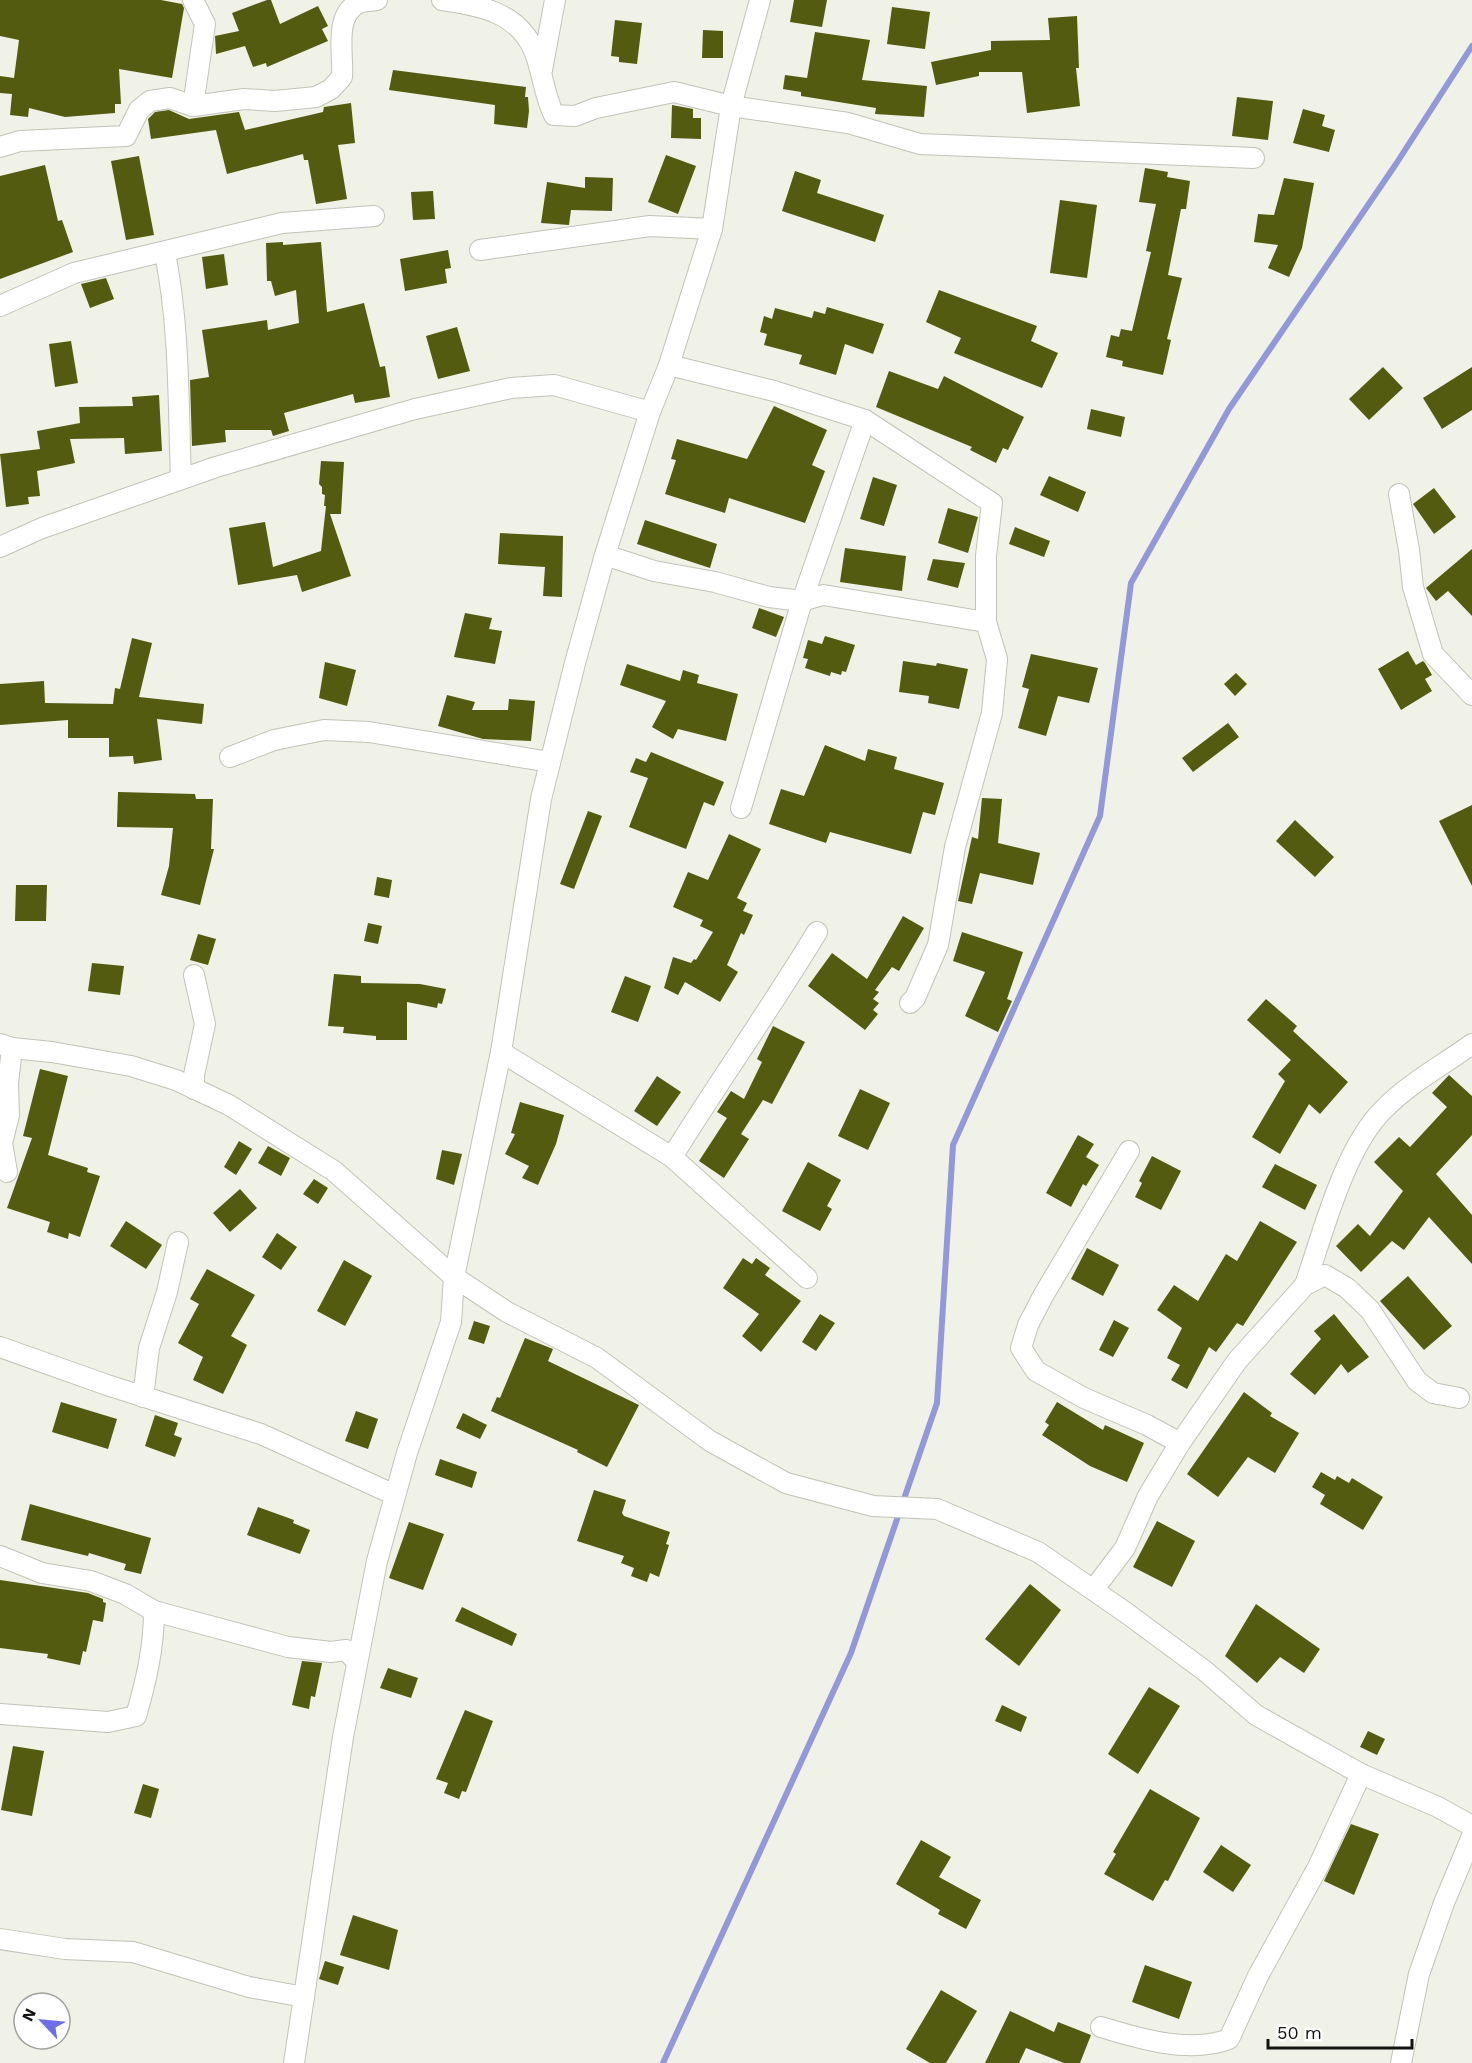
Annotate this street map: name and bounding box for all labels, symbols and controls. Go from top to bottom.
north arrow [12,1991,72,2051]
text: N [18,2005,40,2024]
scale bar [1268,2012,1412,2050]
text: 50 m [1277,2022,1322,2043]

